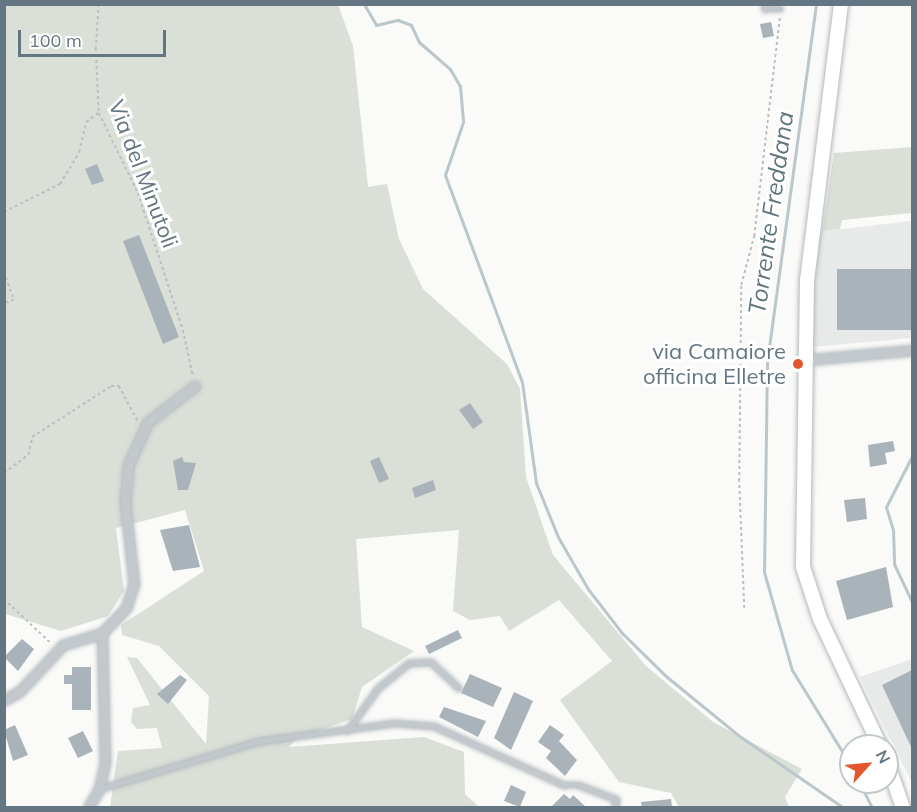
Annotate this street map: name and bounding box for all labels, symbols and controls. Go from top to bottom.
scale bar [21,18,170,56]
text: 100 m [29,29,82,52]
street label: Via del Minutoli [103,96,183,252]
water label: Torrente Freddana [742,110,800,316]
place label: via Camaiore officina Elletre [643,338,786,390]
marker: via Camaiore officina Elletre [791,357,805,371]
north arrow [839,734,899,794]
text: N [872,747,895,767]

